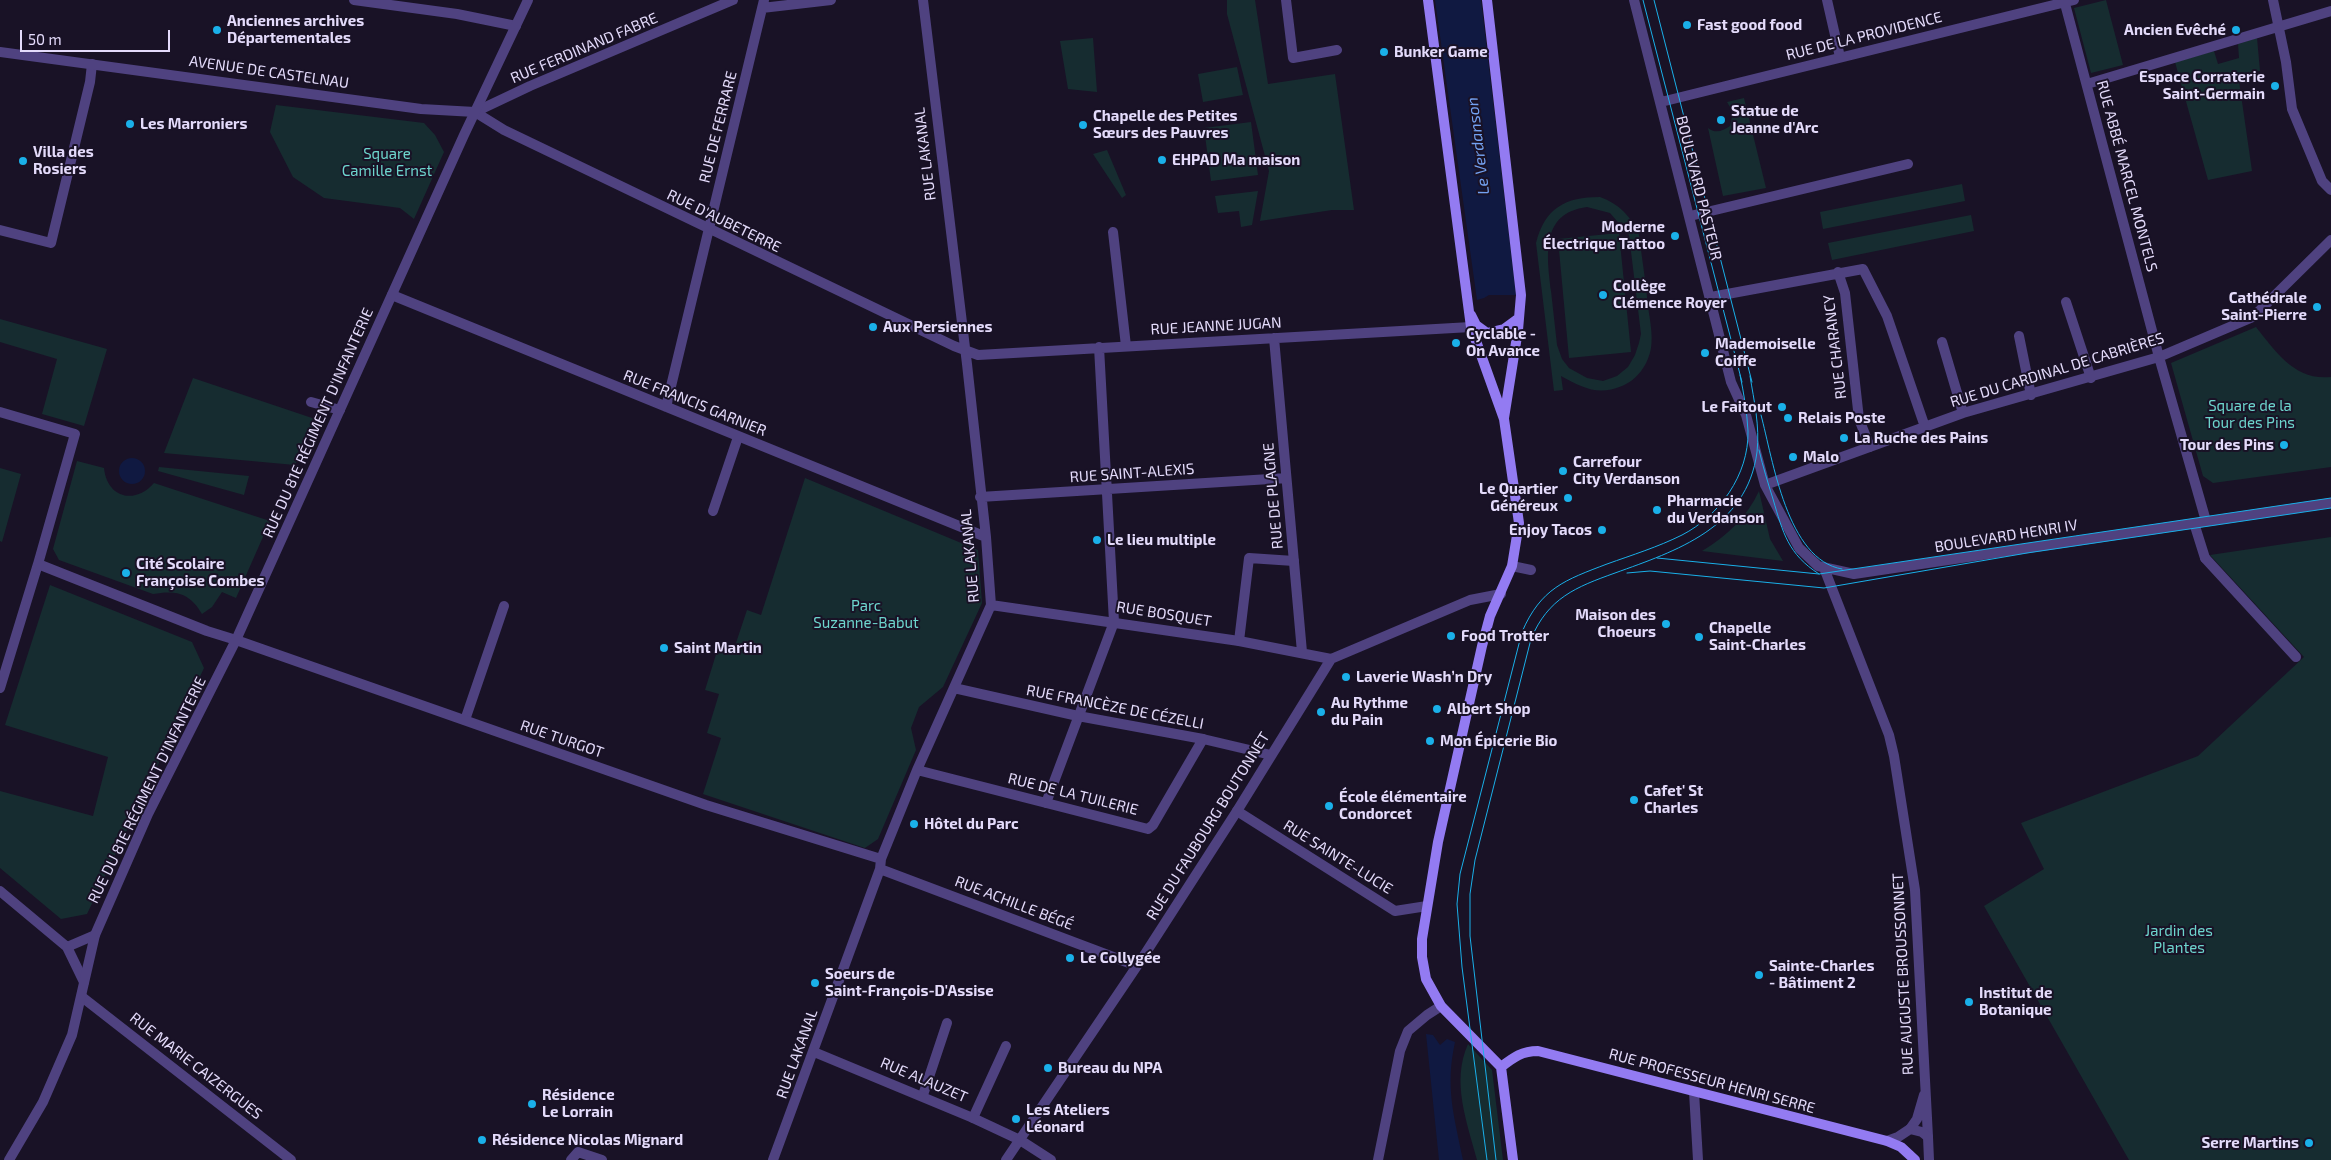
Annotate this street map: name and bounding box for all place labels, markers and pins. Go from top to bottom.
place label: Anciennes archives Départementales [227,12,364,47]
place label: Fast good food [1697,16,1802,34]
marker: Fast good food [1681,19,1693,31]
place label: Ancien Evêché [2124,21,2226,39]
marker: Anciennes archives Départementales [211,24,223,36]
marker: Ancien Evêché [2230,24,2242,36]
place label: Bunker Game [1394,43,1488,61]
marker: Bunker Game [1378,46,1390,58]
place label: Espace Corraterie Saint-Germain [2139,68,2265,103]
marker: Espace Corraterie Saint-Germain [2269,80,2281,92]
place label: Statue de Jeanne d'Arc [1731,102,1819,137]
place label: Chapelle des Petites Sœurs des Pauvres [1093,107,1238,142]
marker: Statue de Jeanne d'Arc [1715,114,1727,126]
place label: Les Marroniers [140,115,247,133]
marker: Les Marroniers [124,118,136,130]
marker: Chapelle des Petites Sœurs des Pauvres [1077,119,1089,131]
place label: Villa des Rosiers [33,143,94,178]
place label: EHPAD Ma maison [1172,151,1300,169]
marker: EHPAD Ma maison [1156,154,1168,166]
marker: Villa des Rosiers [17,155,29,167]
place label: Moderne Électrique Tattoo [1543,218,1665,253]
marker: Moderne Électrique Tattoo [1669,230,1681,242]
place label: Collège Clémence Royer [1613,277,1727,312]
marker: Collège Clémence Royer [1597,289,1609,301]
place label: Cathédrale Saint-Pierre [2221,289,2307,324]
marker: Cathédrale Saint-Pierre [2311,301,2323,313]
place label: Aux Persiennes [883,318,993,336]
marker: Aux Persiennes [867,321,879,333]
place label: Cyclable - On Avance [1466,325,1540,360]
place label: Mademoiselle Coiffe [1715,335,1816,370]
marker: Cyclable - On Avance [1450,337,1462,349]
marker: Mademoiselle Coiffe [1699,347,1711,359]
place label: Le Faitout [1701,398,1772,416]
marker: Le Faitout [1776,401,1788,413]
place label: Relais Poste [1798,409,1886,427]
marker: Relais Poste [1782,412,1794,424]
place label: La Ruche des Pains [1854,429,1988,447]
marker: La Ruche des Pains [1838,432,1850,444]
place label: Tour des Pins [2180,436,2274,454]
marker: Tour des Pins [2278,439,2290,451]
place label: Malo [1803,448,1839,466]
marker: Malo [1787,451,1799,463]
place label: Carrefour City Verdanson [1573,453,1680,488]
marker: Carrefour City Verdanson [1557,465,1569,477]
place label: Le Quartier Généreux [1479,480,1558,515]
marker: Le Quartier Généreux [1562,492,1574,504]
place label: Pharmacie du Verdanson [1667,492,1764,527]
marker: Pharmacie du Verdanson [1651,504,1663,516]
place label: Enjoy Tacos [1509,521,1592,539]
marker: Enjoy Tacos [1596,524,1608,536]
place label: Le lieu multiple [1107,531,1216,549]
marker: Le lieu multiple [1091,534,1103,546]
place label: Cité Scolaire Françoise Combes [136,555,264,590]
marker: Cité Scolaire Françoise Combes [120,567,132,579]
place label: Maison des Choeurs [1575,606,1656,641]
marker: Maison des Choeurs [1660,618,1672,630]
place label: Chapelle Saint-Charles [1709,619,1806,654]
place label: Food Trotter [1461,627,1549,645]
marker: Food Trotter [1445,630,1457,642]
marker: Chapelle Saint-Charles [1693,631,1705,643]
place label: Saint Martin [674,639,762,657]
marker: Saint Martin [658,642,670,654]
place label: Laverie Washʼn Dry [1356,668,1492,686]
marker: Laverie Washʼn Dry [1340,671,1352,683]
place label: Au Rythme du Pain [1331,694,1408,729]
place label: Albert Shop [1447,700,1531,718]
marker: Albert Shop [1431,703,1443,715]
marker: Au Rythme du Pain [1315,706,1327,718]
place label: Mon Épicerie Bio [1440,732,1557,750]
marker: Mon Épicerie Bio [1424,735,1436,747]
place label: Cafet' St Charles [1644,782,1703,817]
place label: École élémentaire Condorcet [1339,788,1467,823]
marker: Cafet' St Charles [1628,794,1640,806]
marker: École élémentaire Condorcet [1323,800,1335,812]
place label: Hôtel du Parc [924,815,1019,833]
marker: Hôtel du Parc [908,818,920,830]
place label: Le Collygée [1080,949,1161,967]
marker: Le Collygée [1064,952,1076,964]
place label: Sainte-Charles - Bâtiment 2 [1769,957,1874,992]
place label: Soeurs de Saint-François-D'Assise [825,965,994,1000]
marker: Sainte-Charles - Bâtiment 2 [1753,969,1765,981]
marker: Soeurs de Saint-François-D'Assise [809,977,821,989]
place label: Institut de Botanique [1979,984,2052,1019]
marker: Institut de Botanique [1963,996,1975,1008]
place label: Bureau du NPA [1058,1059,1162,1077]
marker: Bureau du NPA [1042,1062,1054,1074]
place label: Résidence Le Lorrain [542,1086,615,1121]
marker: Résidence Le Lorrain [526,1098,538,1110]
place label: Les Ateliers Léonard [1026,1101,1110,1136]
marker: Les Ateliers Léonard [1010,1113,1022,1125]
place label: Résidence Nicolas Mignard [492,1131,683,1149]
marker: Résidence Nicolas Mignard [476,1134,488,1146]
place label: Serre Martins [2201,1134,2299,1152]
marker: Serre Martins [2303,1137,2315,1149]

